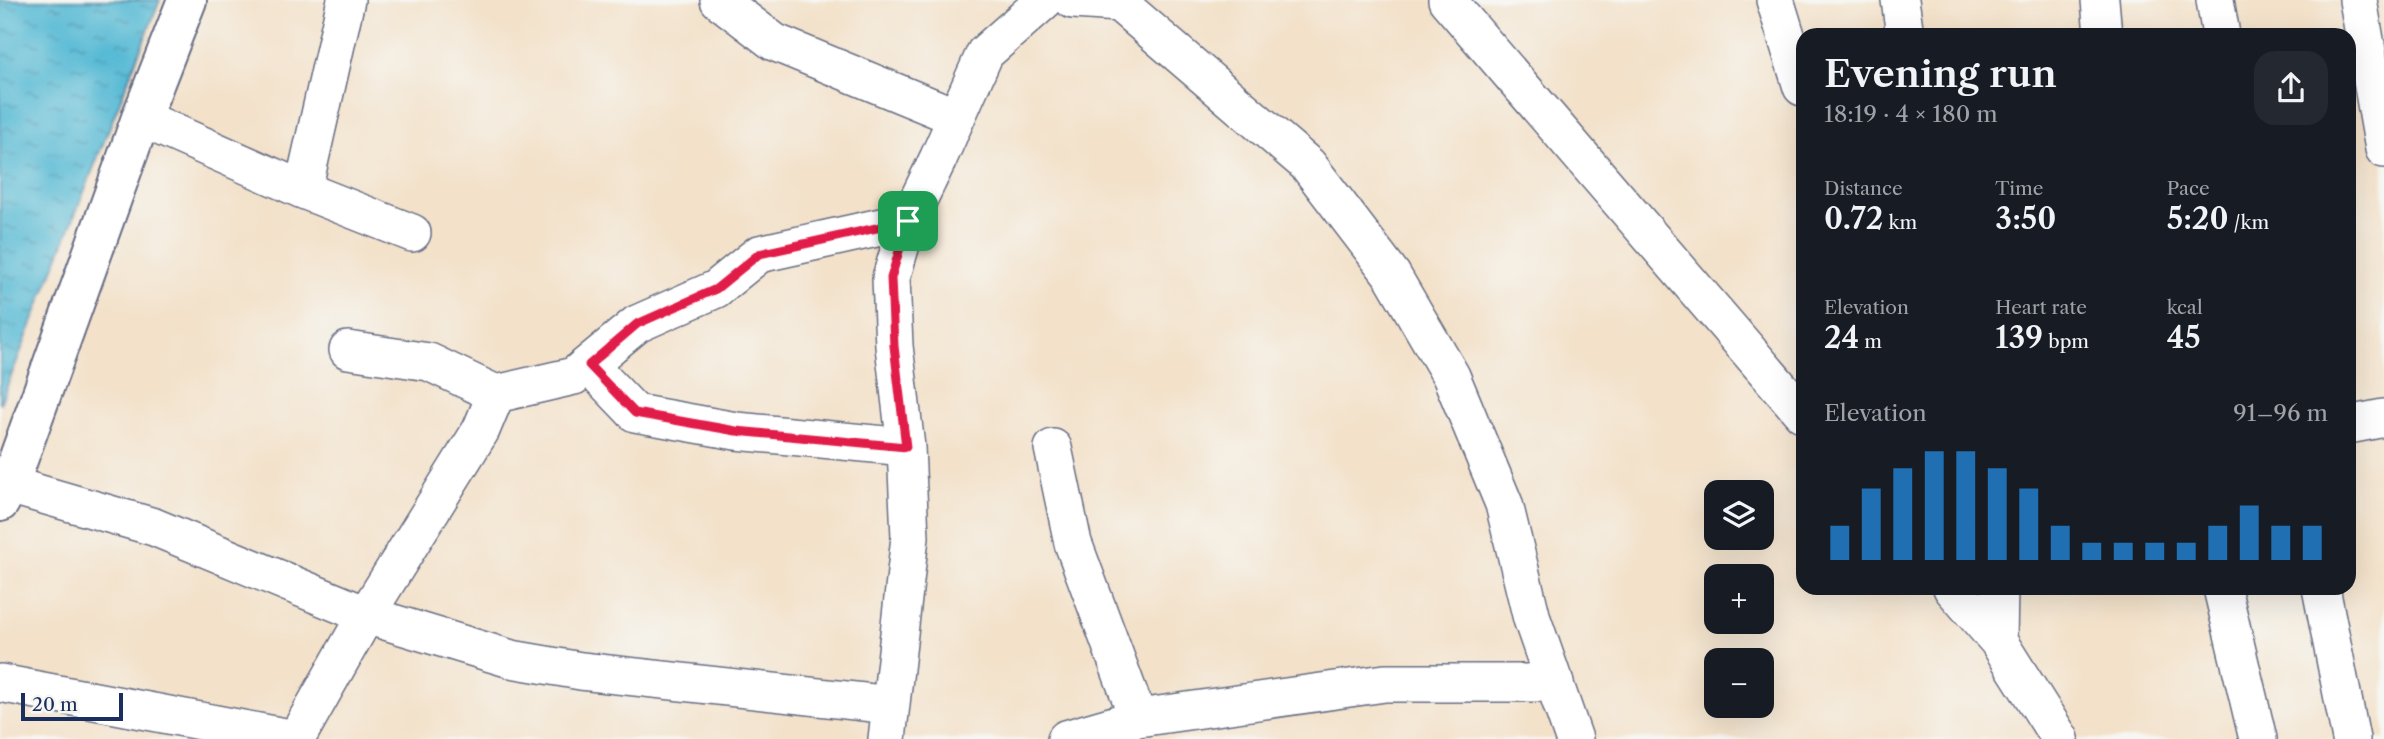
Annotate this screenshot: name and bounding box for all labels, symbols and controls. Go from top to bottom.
text: Evening run [1824,50,2057,97]
button: share [2254,51,2328,125]
text: 18:19 · 4 × 180 m [1824,100,1998,128]
text: Distance [1824,177,1903,200]
text: Time [1995,177,2043,200]
text: Pace [2167,177,2210,200]
pin [878,191,938,251]
text: 0.72 [1824,200,1883,237]
text: 3:50 [1995,200,2056,237]
text: 5:20 [2167,200,2229,237]
icon: arrive [889,202,927,240]
text: km [1883,211,1917,234]
text: /km [2229,211,2269,234]
text: Elevation [1824,296,1909,319]
text: Heart rate [1995,296,2087,319]
text: kcal [2167,296,2203,319]
text: 24 [1824,319,1859,356]
text: 139 [1995,319,2043,356]
text: 45 [2167,319,2201,356]
text: m [1859,330,1882,353]
text: bpm [2043,330,2089,353]
text: Elevation [1824,399,1927,427]
text: 91–96 m [2233,399,2328,427]
map controls [1704,480,1774,718]
button: layers [1704,480,1774,550]
button: + [1704,564,1774,634]
button: − [1704,648,1774,718]
scale bar [21,690,122,722]
text: 20 m [32,693,78,716]

